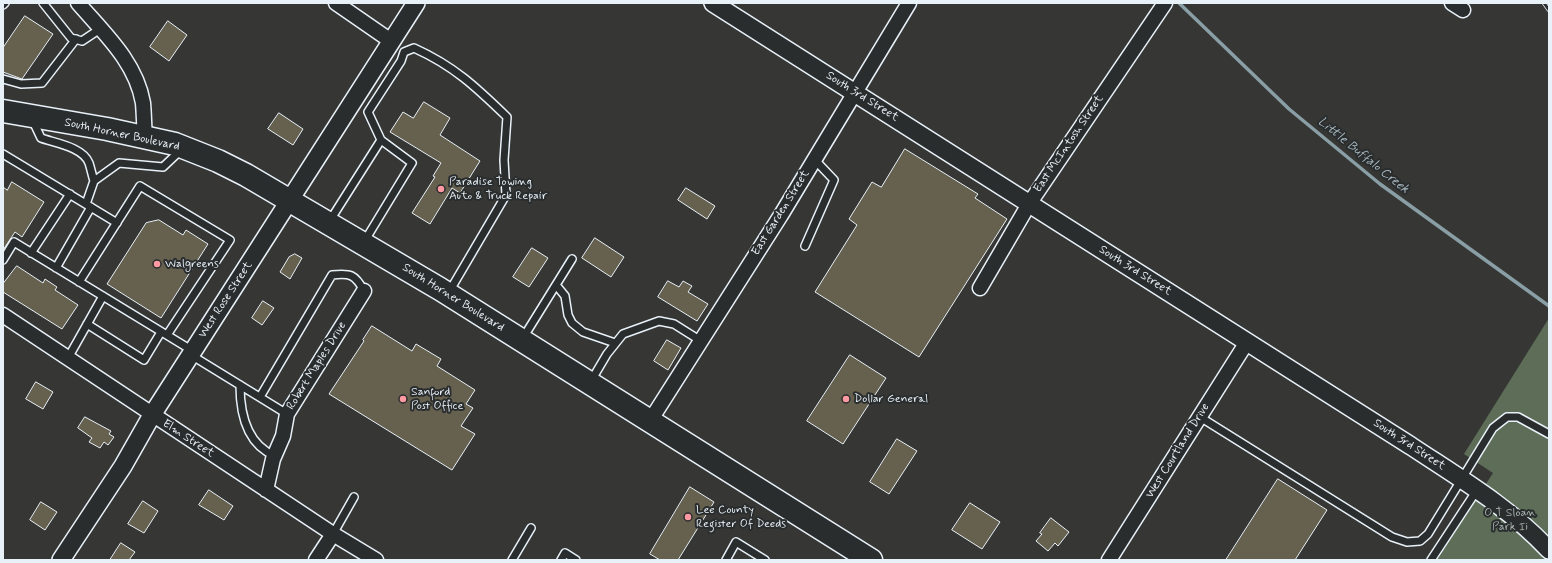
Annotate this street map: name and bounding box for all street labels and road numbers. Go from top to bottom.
street label: South 3rd Street [823,69,901,125]
street label: East McIntosh Street [1031,92,1107,196]
street label: South Horner Boulevard [63,116,181,154]
street label: East Garden Street [749,168,813,258]
street label: South 3rd Street [1096,243,1174,299]
street label: West Rose Street [196,259,256,341]
street label: South Horner Boulevard [399,261,507,335]
street label: Robert Maples Drive [284,319,350,413]
street label: West Courtland Drive [1143,401,1213,501]
street label: South 3rd Street [1370,416,1448,474]
street label: Elm Street [159,417,217,461]

